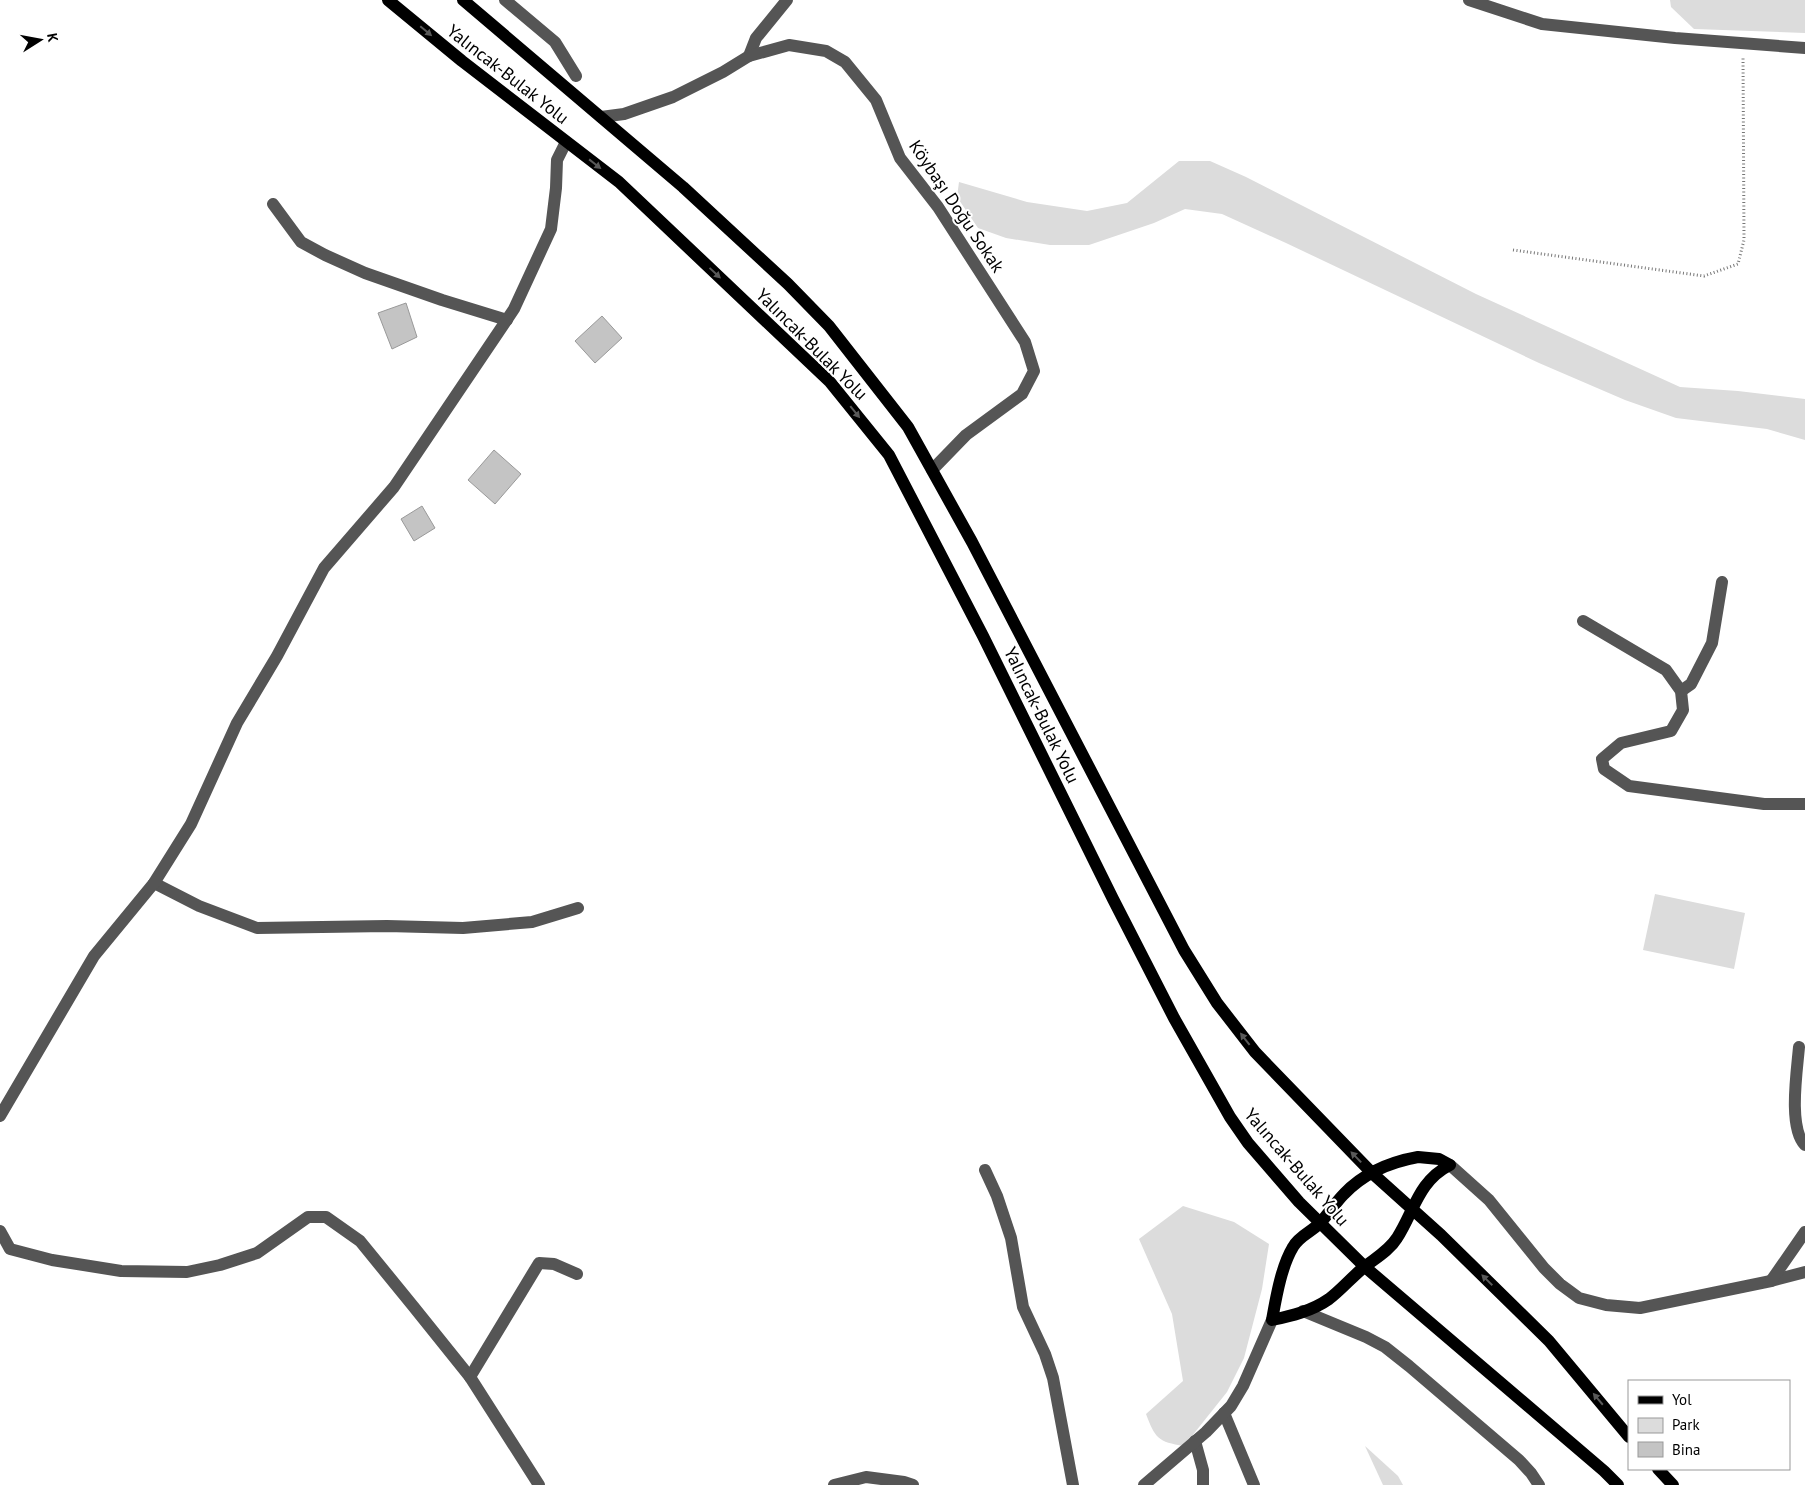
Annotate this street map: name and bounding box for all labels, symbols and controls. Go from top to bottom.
north arrow [15,15,65,65]
street label: Yalıncak-Bulak Yolu [442,19,574,129]
one-way arrow [419,26,432,37]
text: K [43,32,62,44]
street label: Köybaşı Doğu Sokak [904,135,1010,277]
one-way arrow [588,158,601,169]
one-way arrow [709,267,721,279]
street label: Yalıncak-Bulak Yolu [751,283,873,405]
one-way arrow [850,405,861,418]
street label: Yalıncak-Bulak Yolu [999,643,1085,787]
one-way arrow [1239,1032,1250,1045]
street label: Yalıncak-Bulak Yolu [1240,1103,1354,1231]
one-way arrow [1351,1151,1363,1163]
one-way arrow [1481,1274,1493,1286]
legend [1628,1380,1790,1470]
text: Yol [1672,1390,1692,1409]
one-way arrow [1592,1393,1603,1406]
text: Park [1672,1415,1700,1434]
text: Bina [1672,1440,1700,1459]

